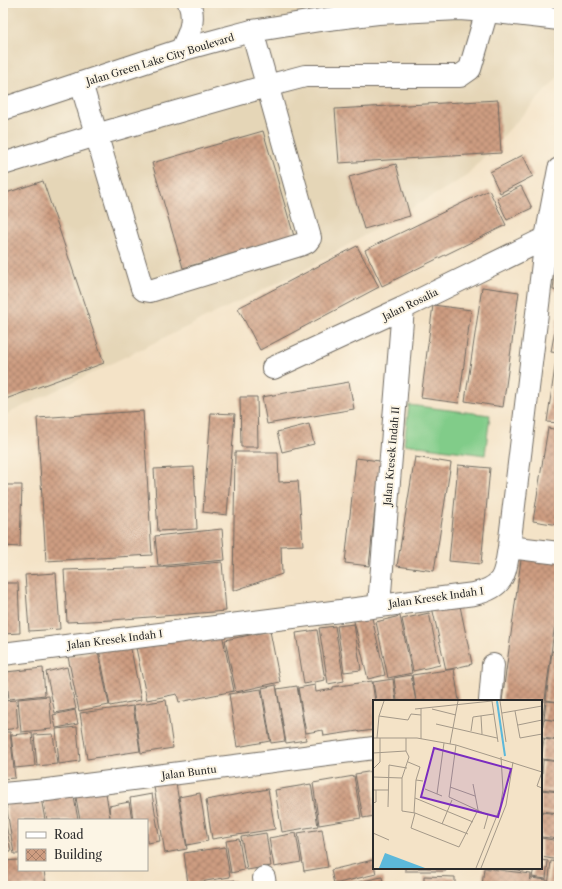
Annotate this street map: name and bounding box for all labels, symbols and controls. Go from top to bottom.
street label: Jalan Green Lake City Boulevard [83,31,236,89]
street label: Jalan Rosalia [379,285,441,324]
street label: Jalan Kresek Indah II [381,406,402,508]
street label: Jalan Kresek Indah I [386,584,485,611]
street label: Jalan Kresek Indah I [65,627,164,652]
inset map [373,700,542,869]
street label: Jalan Buntu [159,763,217,783]
legend [18,819,148,871]
text: Road [54,827,84,842]
text: Building [54,847,102,862]

